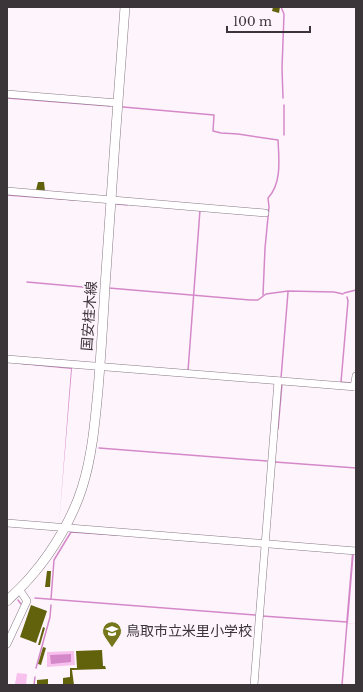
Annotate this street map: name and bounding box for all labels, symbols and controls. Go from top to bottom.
scale bar [227,8,310,34]
text: 100 m [233,14,272,29]
street label: 国安桂木線 [78,280,100,352]
school or university icon: 鳥取市立米里小学校 [101,620,123,648]
place label: 鳥取市立米里小学校 [126,622,252,640]

